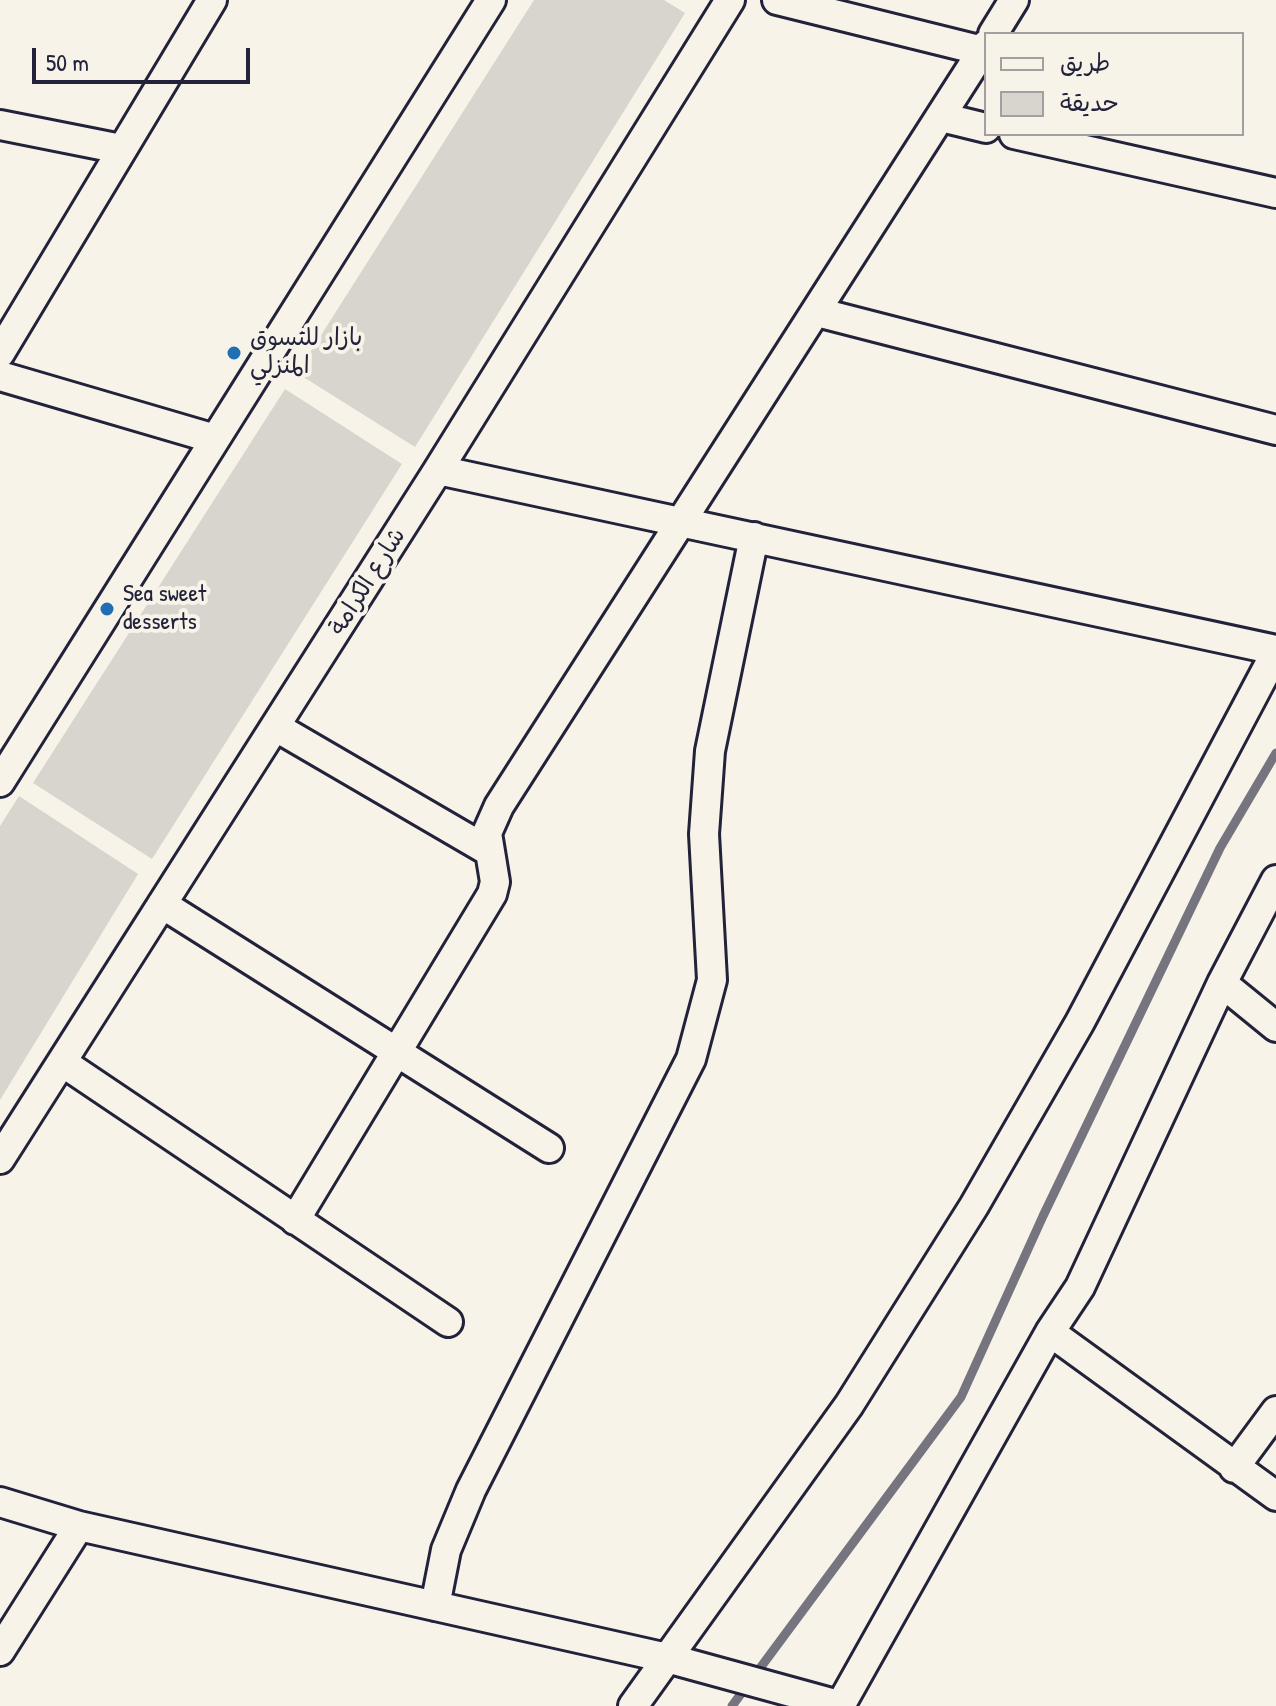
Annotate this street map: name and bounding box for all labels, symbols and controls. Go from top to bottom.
scale bar [36,32,254,82]
legend [984,32,1244,136]
text: 50 m [46,46,89,78]
text: طريق [1060,46,1110,78]
text: حديقة [1060,86,1119,118]
place label: بازار للتسوق المنزلي [250,325,362,381]
marker: بازار للتسوق المنزلي [225,344,243,362]
street label: شارع الكرامة [324,523,412,641]
place label: Sea sweet desserts [123,581,206,637]
marker: Sea sweet desserts [98,600,116,618]

